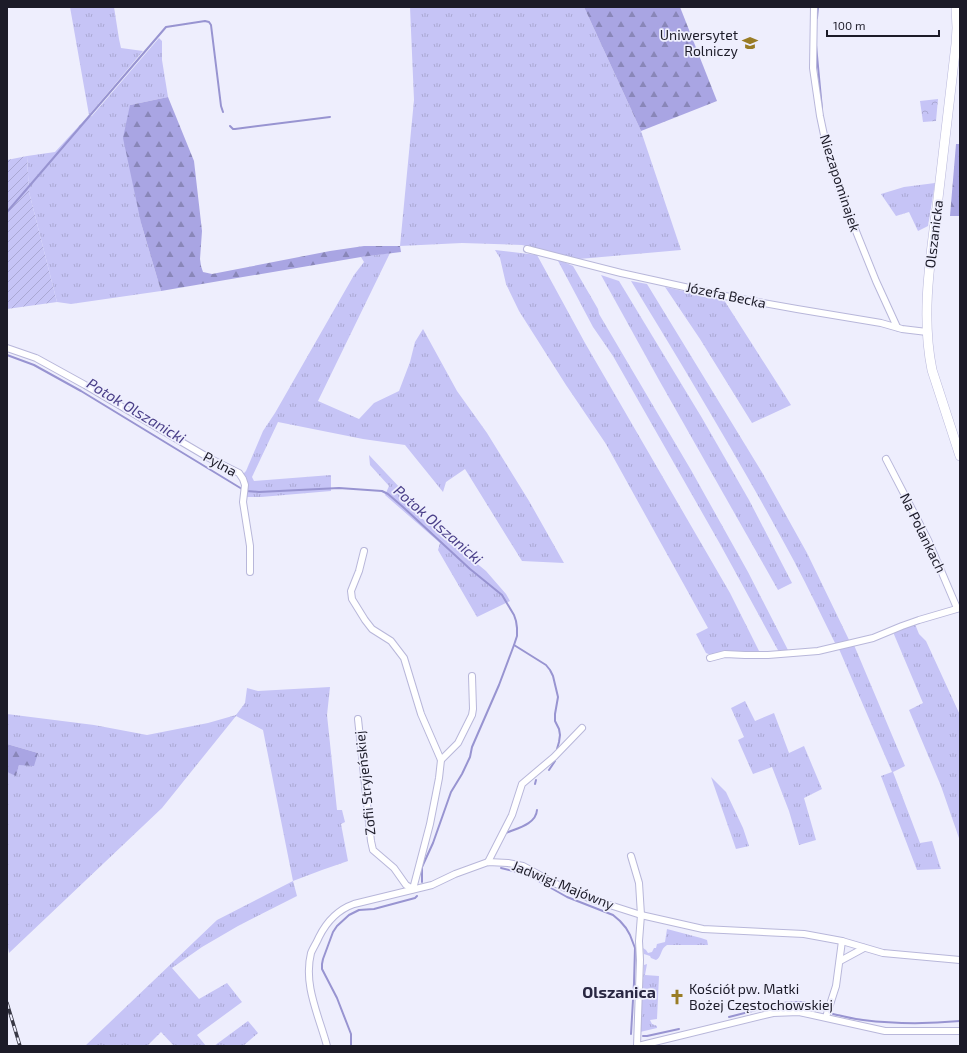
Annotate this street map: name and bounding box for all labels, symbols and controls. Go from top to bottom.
scale bar [827,12,939,38]
text: 100 m [833,18,865,32]
place label: Uniwersytet Rolniczy [660,26,739,59]
school or university icon: Uniwersytet Rolniczy [741,34,759,52]
street label: Niezapominajek [817,132,864,234]
street label: Olszanicka [921,199,946,269]
street label: Józefa Becka [685,278,768,311]
water label: Potok Olszanicki [84,374,189,447]
street label: Pylna [201,447,240,480]
water label: Potok Olszanicki [391,481,487,568]
street label: Na Polankach [897,490,950,575]
street label: Zofii Stryjeńskiej [351,730,378,836]
street label: Jadwigi Majówny [510,856,617,913]
place label: Kościół pw. Matki Bożej Częstochowskiej [689,980,833,1013]
district label: Olszanica [582,982,656,1001]
church icon: Kościół pw. Matki Bożej Częstochowskiej [668,988,686,1006]

